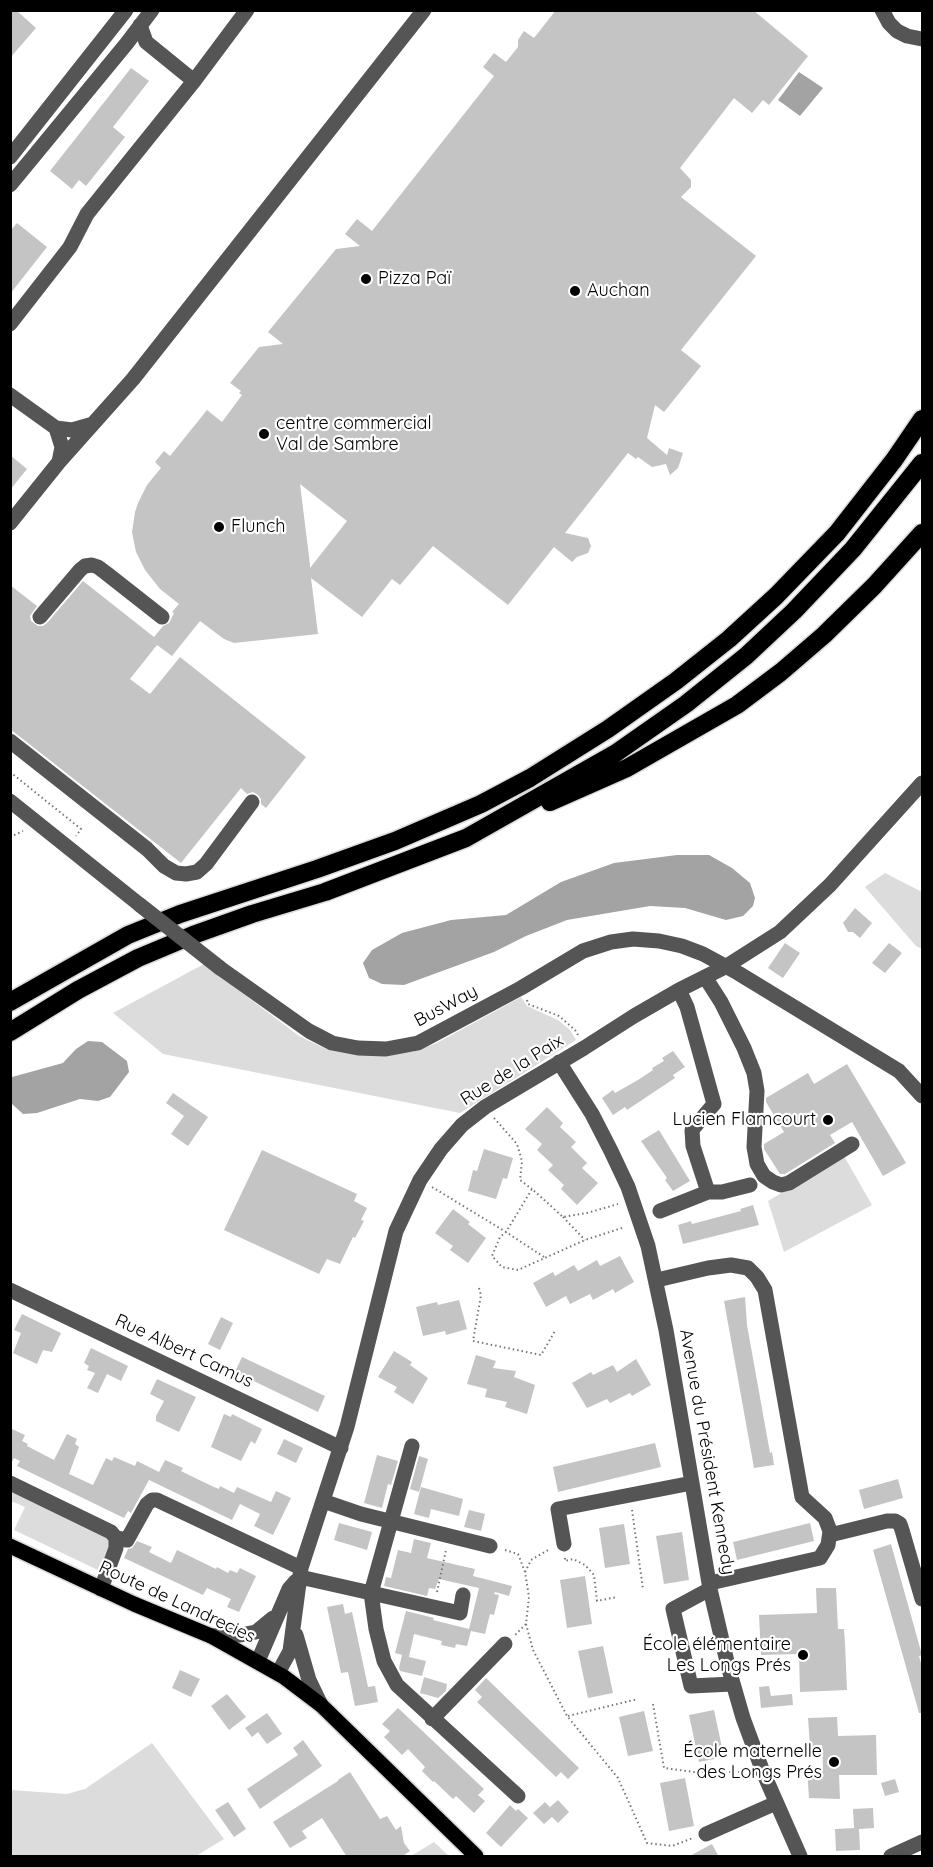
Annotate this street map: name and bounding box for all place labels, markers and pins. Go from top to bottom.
place label: Pizza Paï [378,268,451,290]
marker: Pizza Paï [359,272,373,286]
place label: Auchan [587,280,650,302]
marker: Auchan [568,284,582,298]
place label: centre commercial Val de Sambre [276,413,432,456]
marker: centre commercial Val de Sambre [257,427,271,441]
place label: Flunch [231,516,285,538]
marker: Flunch [212,520,226,534]
place label: Lucien Flamcourt [672,1109,816,1131]
marker: Lucien Flamcourt [821,1113,835,1127]
place label: École élémentaire Les Longs Prés [643,1634,791,1676]
marker: École élémentaire Les Longs Prés [796,1648,810,1662]
place label: École maternelle des Longs Prés [683,1741,822,1784]
marker: École maternelle des Longs Prés [827,1755,841,1769]

